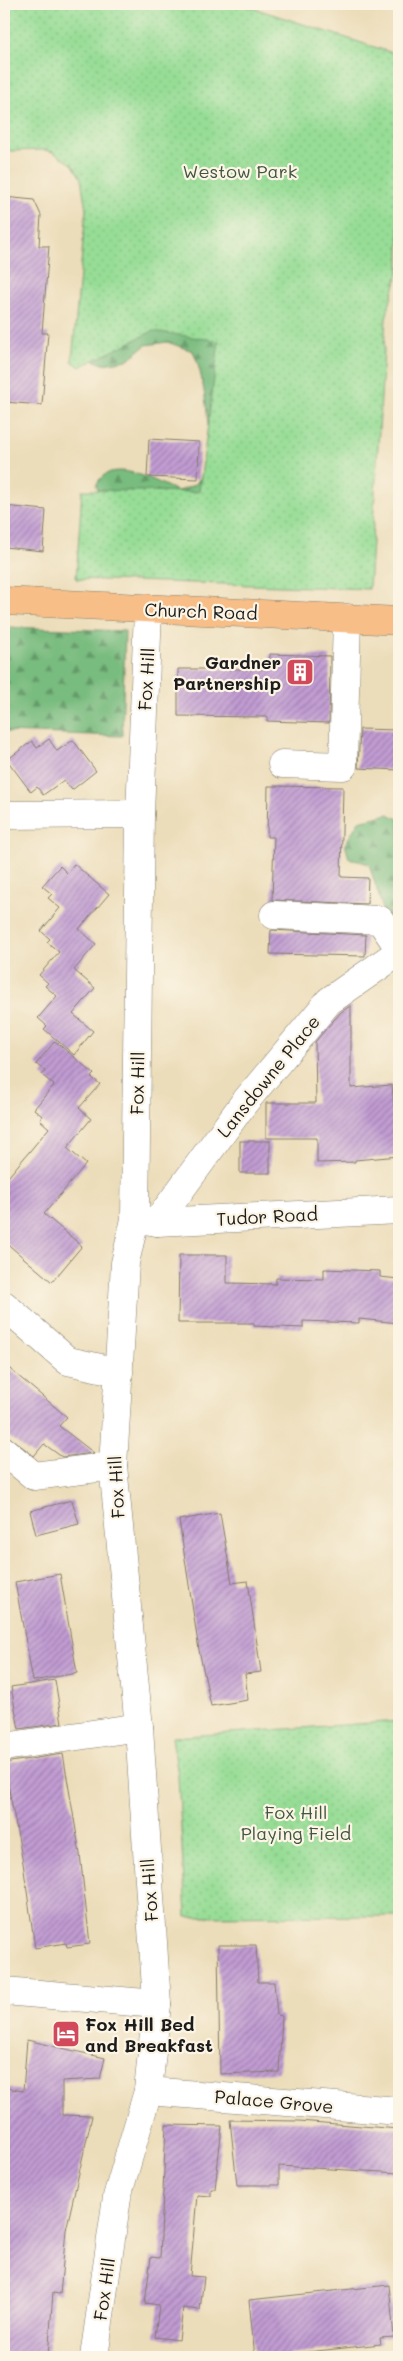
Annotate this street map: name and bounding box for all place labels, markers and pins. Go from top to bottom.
place label: Gardner Partnership [173,650,281,695]
building icon: Gardner Partnership [285,657,315,687]
place label: Fox Hill Bed and Breakfast [85,2012,213,2057]
hotel icon: Fox Hill Bed and Breakfast [51,2019,81,2049]

